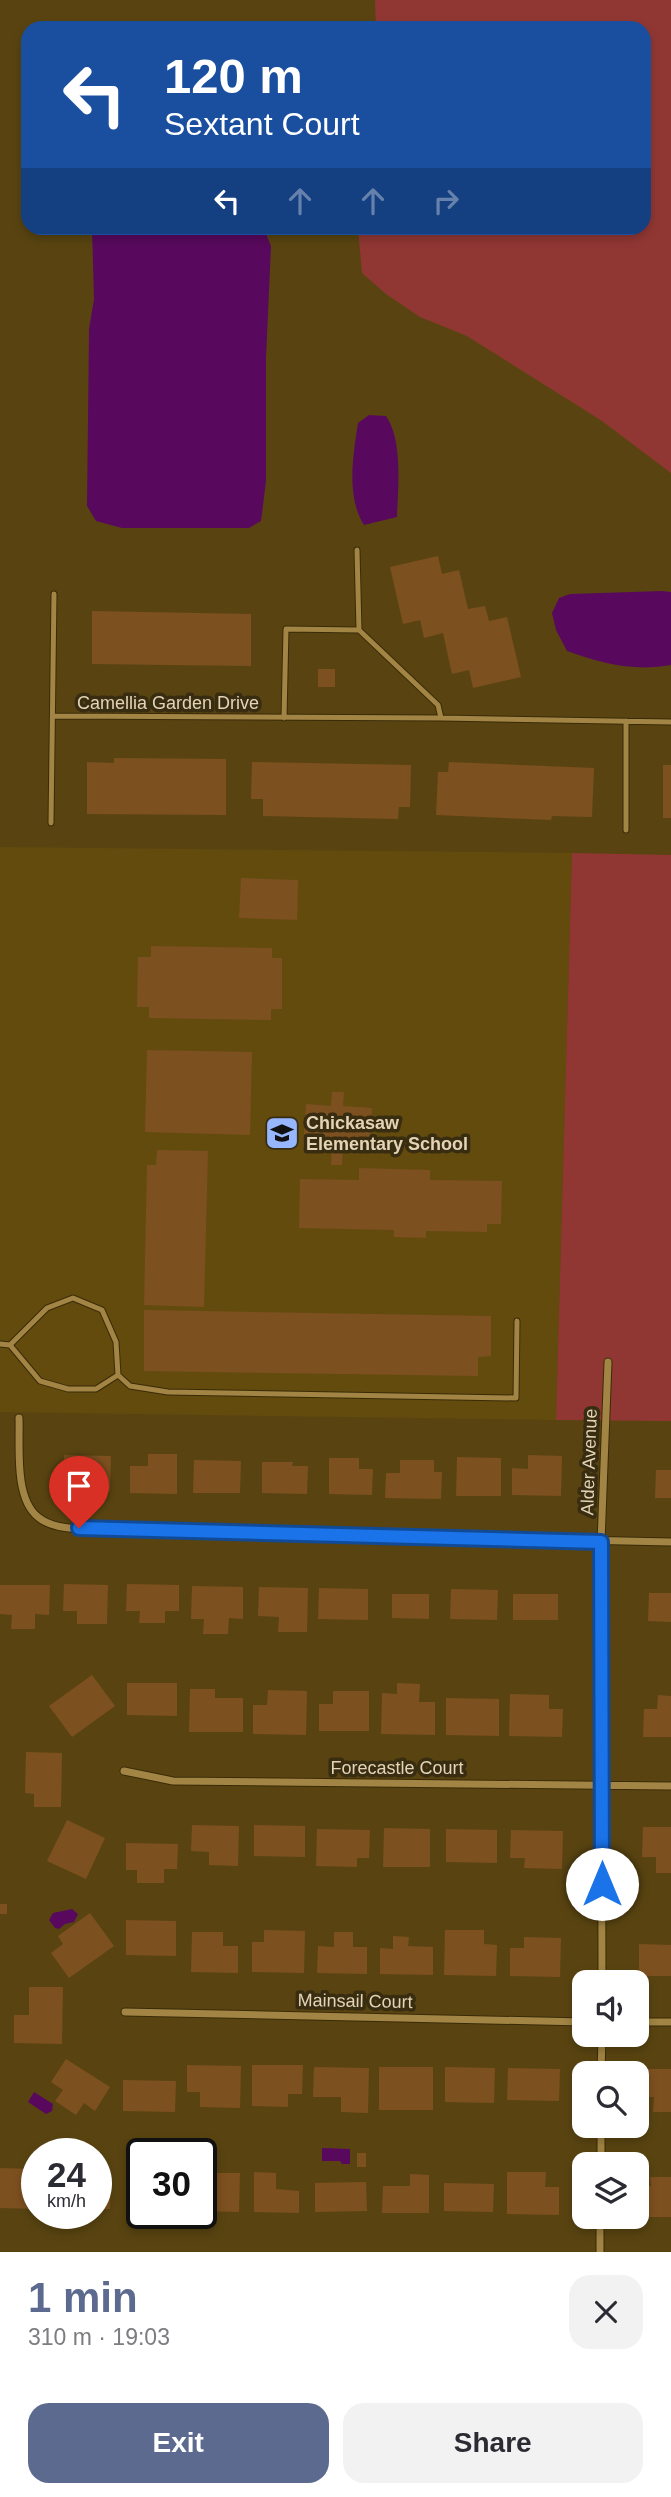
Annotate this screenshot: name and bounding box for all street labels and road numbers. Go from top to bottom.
street label: Camellia Garden Drive [77,693,259,713]
street label: Alder Avenue [577,1408,601,1516]
street label: Forecastle Court [330,1758,464,1778]
street label: Mainsail Court [297,1990,413,2012]

